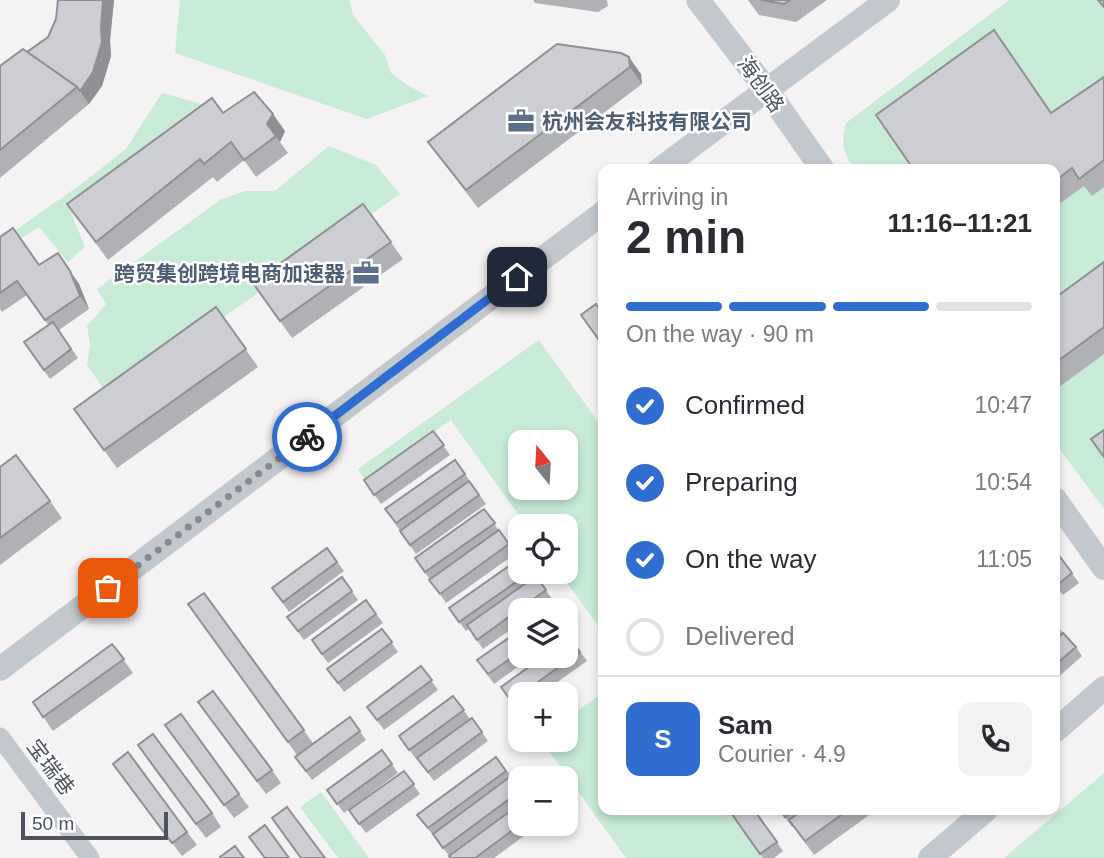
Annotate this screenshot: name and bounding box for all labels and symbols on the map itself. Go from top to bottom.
street label: 海创路 [733,52,789,116]
office icon: 杭州会友科技有限公司 [506,106,536,136]
place label: 杭州会友科技有限公司 [542,110,752,133]
pin [487,247,547,307]
office icon: 跨贸集创跨境电商加速器 [351,258,381,288]
place label: 跨贸集创跨境电商加速器 [114,262,345,285]
courier [272,402,342,472]
north arrow [508,430,578,500]
pin [78,558,138,618]
street label: 宝瑞巷 [23,735,79,799]
scale bar [21,809,168,841]

